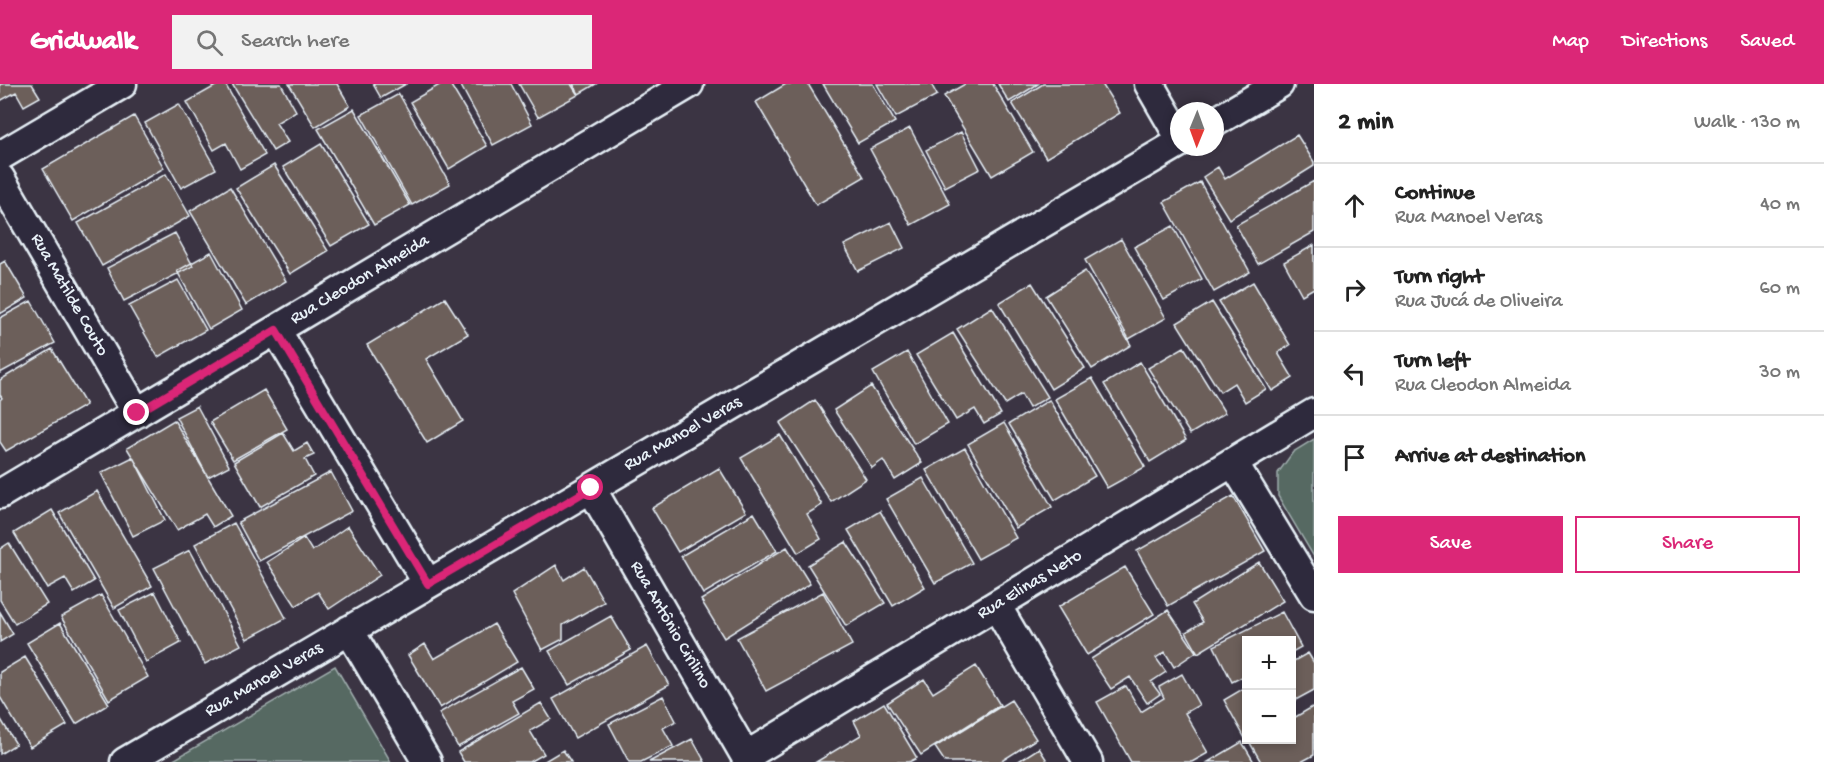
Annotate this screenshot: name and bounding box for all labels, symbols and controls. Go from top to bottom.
search box [172,15,592,69]
text: Gridwalk [30,26,136,59]
icon: search [193,26,226,59]
text: Search here [241,29,349,55]
text: Map [1552,30,1589,55]
text: Directions [1622,30,1707,55]
text: Saved [1740,30,1794,55]
north arrow [1170,102,1224,156]
text: 2 min [1338,108,1393,139]
text: Walk · 130 m [1694,112,1800,135]
text: Continue [1395,181,1475,207]
icon: ahead [1338,189,1371,222]
text: 40 m [1760,194,1800,217]
text: Rua Manoel Veras [1395,207,1542,230]
street label: Rua Matilde Couto [25,230,113,360]
street label: Rua Cleodon Almeida [287,230,434,330]
text: Turn right [1395,265,1483,291]
icon: right [1338,273,1371,306]
text: 60 m [1760,278,1800,301]
text: Rua Jucá de Oliveira [1395,291,1563,314]
text: Turn left [1395,349,1469,375]
icon: left [1338,357,1371,390]
text: 30 m [1759,362,1800,385]
text: Rua Cleodon Almeida [1395,375,1571,398]
street label: Rua Manoel Veras [620,391,747,476]
route end [123,399,149,425]
icon: arrive [1338,441,1371,474]
text: Arrive at destination [1395,444,1585,470]
route start [577,474,603,500]
button: Save [1338,516,1563,573]
button: Share [1575,516,1800,573]
street label: Rua Elinas Neto [974,546,1086,624]
street label: Rua Antônio Cirilino [625,558,715,692]
map controls [1242,636,1296,744]
button: + [1242,636,1296,690]
street label: Rua Manoel Veras [201,637,328,722]
button: − [1242,690,1296,744]

